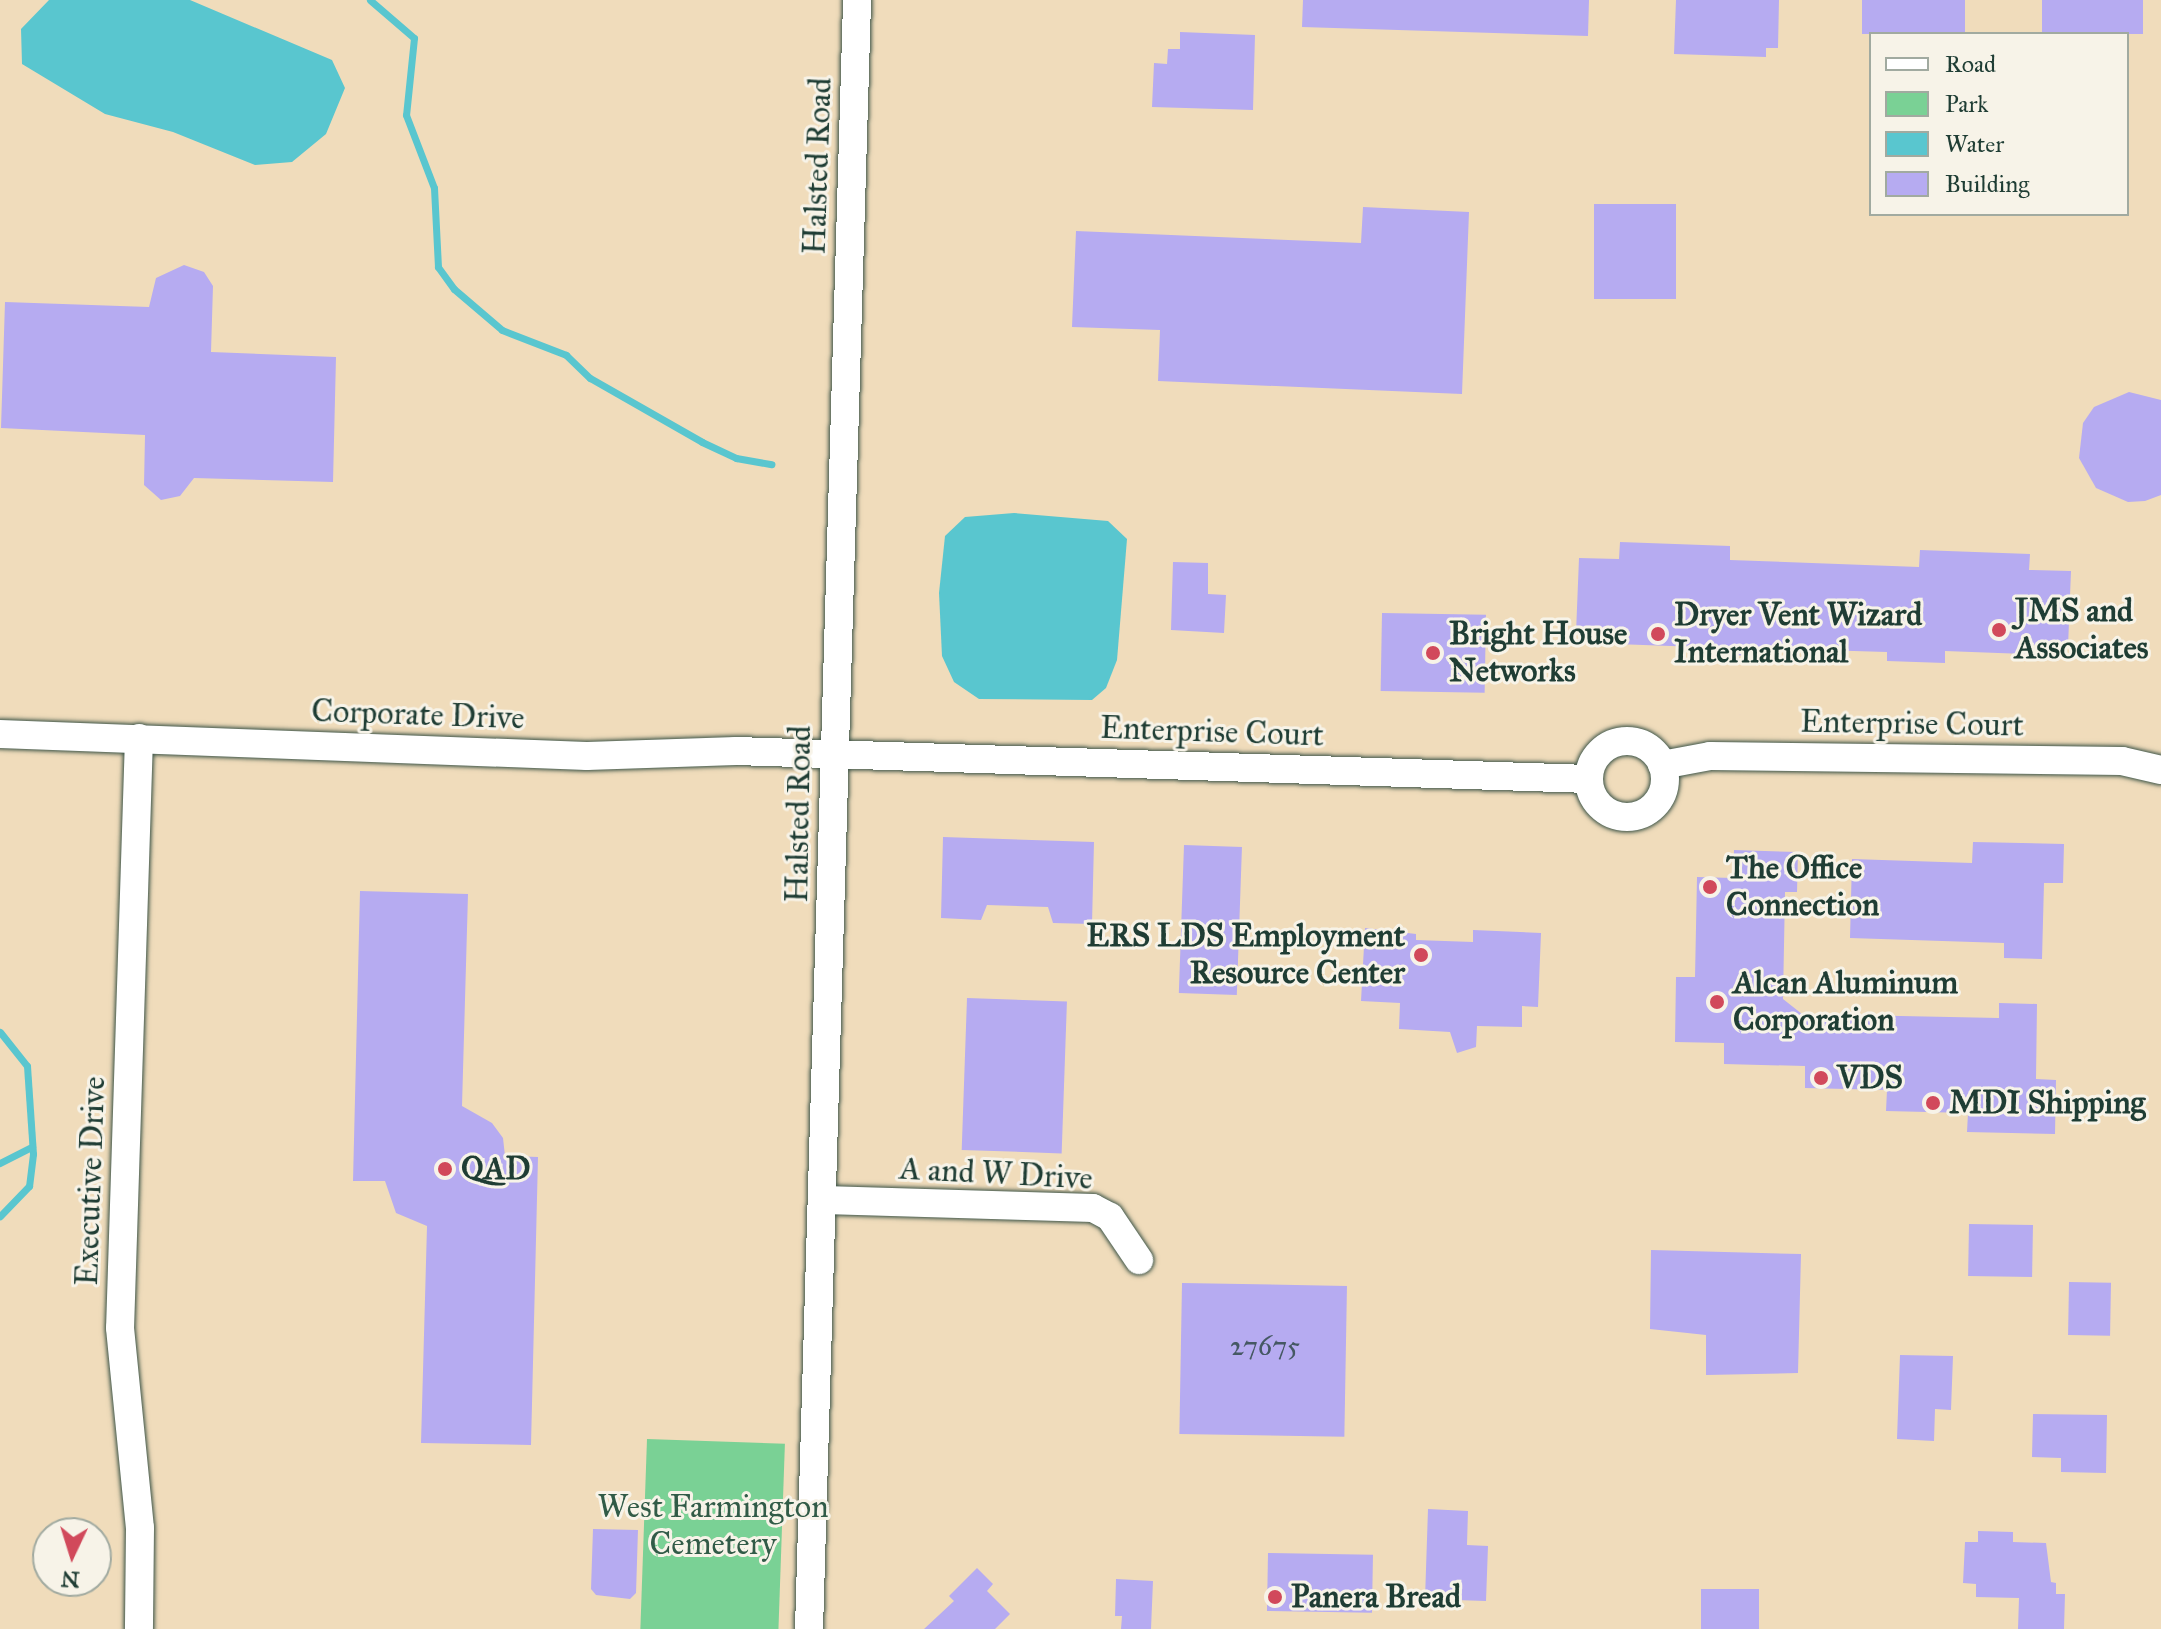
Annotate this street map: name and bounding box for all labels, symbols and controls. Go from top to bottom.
legend [1869,32,2129,216]
text: Road [1945,49,1996,79]
street label: Halsted Road [796,77,840,255]
text: Park [1945,89,1988,119]
text: Water [1945,129,2004,159]
text: Building [1945,169,2030,199]
place label: JMS and Associates [2015,593,2148,668]
place label: Dryer Vent Wizard International [1674,597,1922,672]
place label: Bright House Networks [1449,616,1627,691]
marker: JMS and Associates [1990,621,2008,639]
marker: Dryer Vent Wizard International [1649,625,1667,643]
marker: Bright House Networks [1424,644,1442,662]
street label: Corporate Drive [311,692,525,738]
street label: Enterprise Court [1800,703,2024,745]
street label: Enterprise Court [1099,709,1325,755]
street label: Halsted Road [778,725,820,903]
place label: The Office Connection [1726,850,1879,925]
marker: The Office Connection [1701,878,1719,896]
place label: ERS LDS Employment Resource Center [1086,918,1405,993]
marker: ERS LDS Employment Resource Center [1412,946,1430,964]
place label: Alcan Aluminum Corporation [1733,965,1958,1040]
marker: Alcan Aluminum Corporation [1708,993,1726,1011]
place label: VDS [1837,1059,1903,1097]
marker: VDS [1812,1069,1830,1087]
street label: Executive Drive [68,1076,114,1286]
place label: MDI Shipping [1949,1084,2145,1122]
marker: MDI Shipping [1924,1094,1942,1112]
place label: QAD [461,1150,530,1188]
street label: A and W Drive [898,1150,1094,1198]
marker: QAD [436,1160,454,1178]
house number: 27675 [1230,1329,1300,1363]
park label: West Farmington Cemetery [598,1489,828,1564]
north arrow [32,1517,112,1597]
text: N [60,1565,81,1594]
place label: Panera Bread [1291,1578,1461,1616]
marker: Panera Bread [1266,1588,1284,1606]

